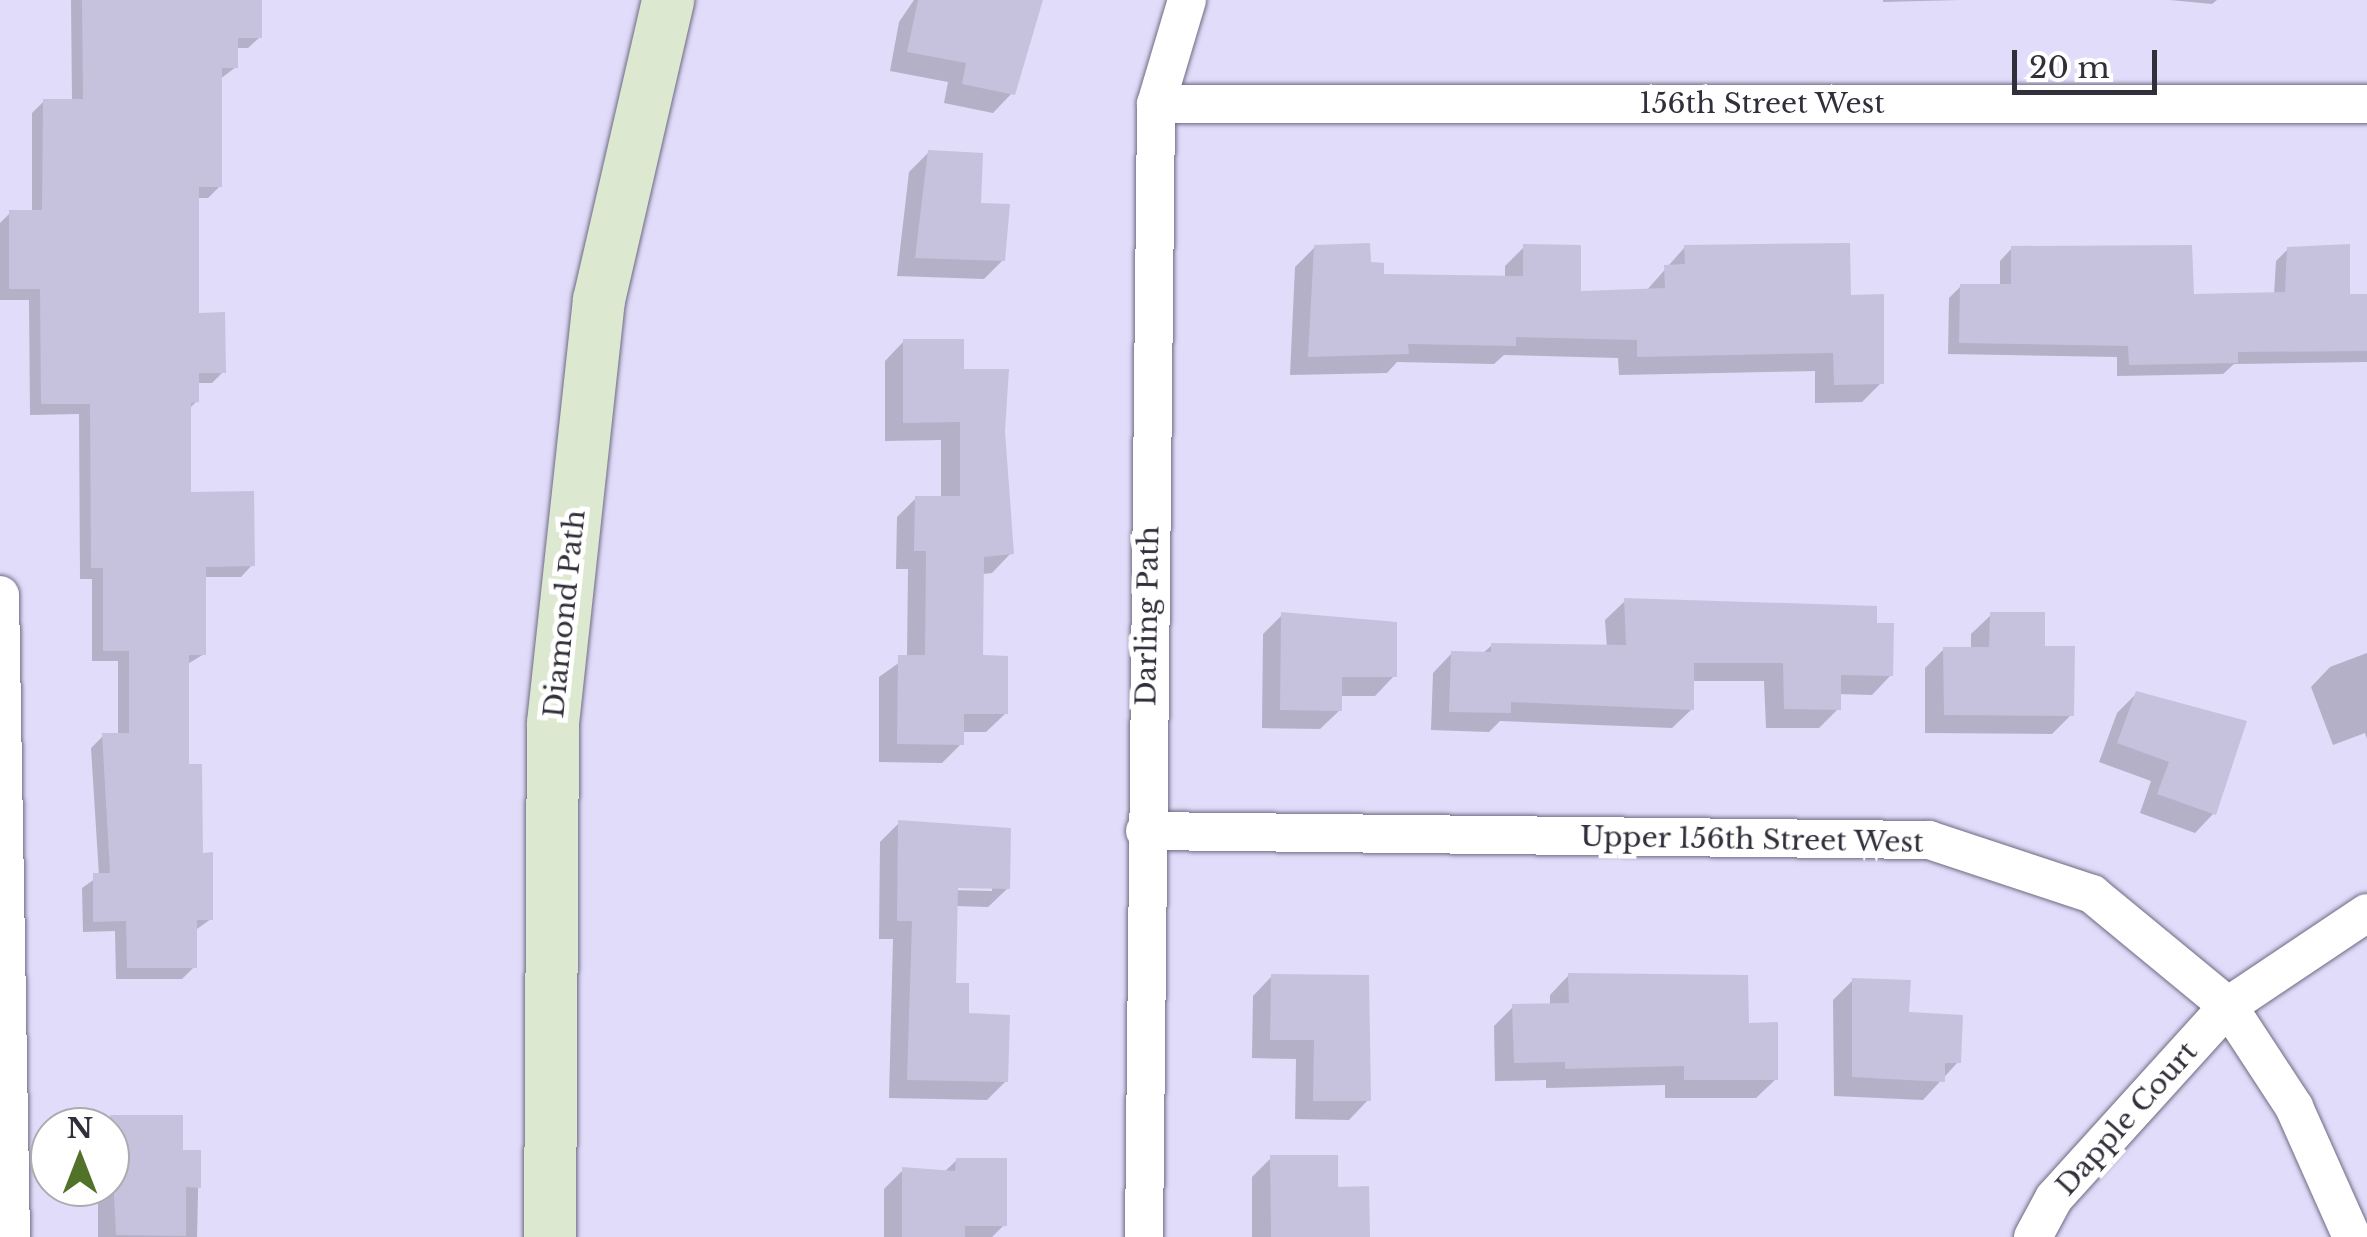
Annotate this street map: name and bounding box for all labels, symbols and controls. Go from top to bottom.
scale bar [2017,30,2162,92]
text: 20 m [2029,49,2110,86]
street label: 156th Street West [1639,87,1885,121]
street label: Diamond Path [537,508,593,720]
street label: Darling Path [1130,526,1166,706]
street label: Upper 156th Street West [1579,820,1925,860]
street label: Dapple Court [2049,1035,2205,1203]
north arrow [30,1107,130,1207]
text: N [67,1111,93,1146]

